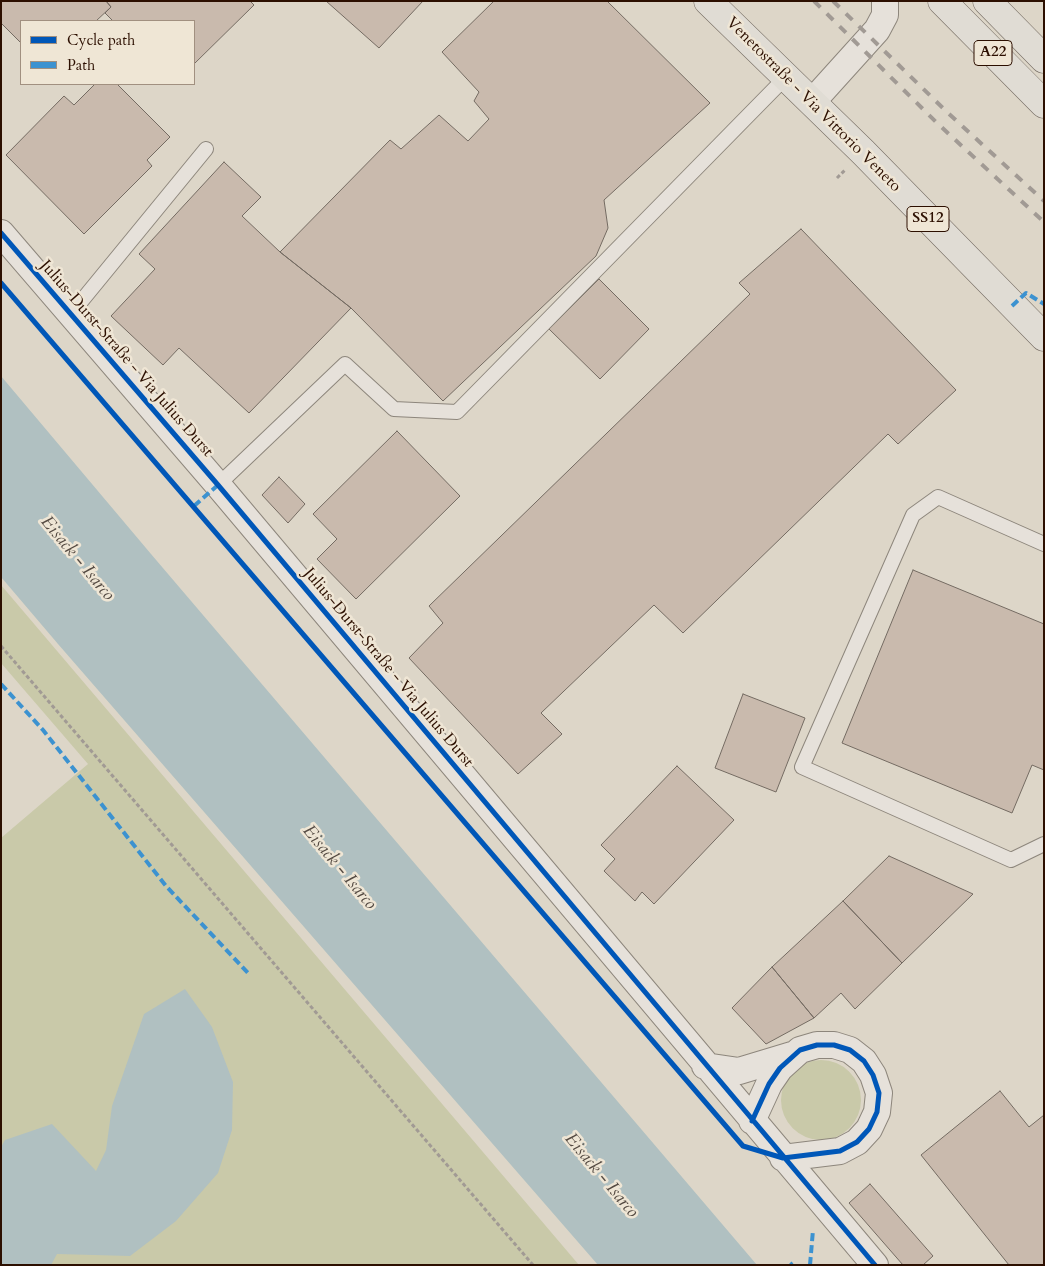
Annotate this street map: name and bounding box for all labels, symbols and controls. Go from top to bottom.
street label: Venetostraße - Via Vittorio Veneto [721,13,905,197]
legend [20,20,195,85]
text: Cycle path [67,30,135,50]
road number: A22 [974,40,1012,66]
text: Path [67,55,95,75]
road number: SS12 [907,206,949,232]
street label: Julius-Durst-Straße - Via Julius Durst [35,257,217,461]
water label: Eisack - Isarco [35,512,119,606]
street label: Julius-Durst-Straße - Via Julius Durst [299,564,477,772]
water label: Eisack - Isarco [297,821,381,915]
water label: Eisack - Isarco [559,1129,643,1223]

